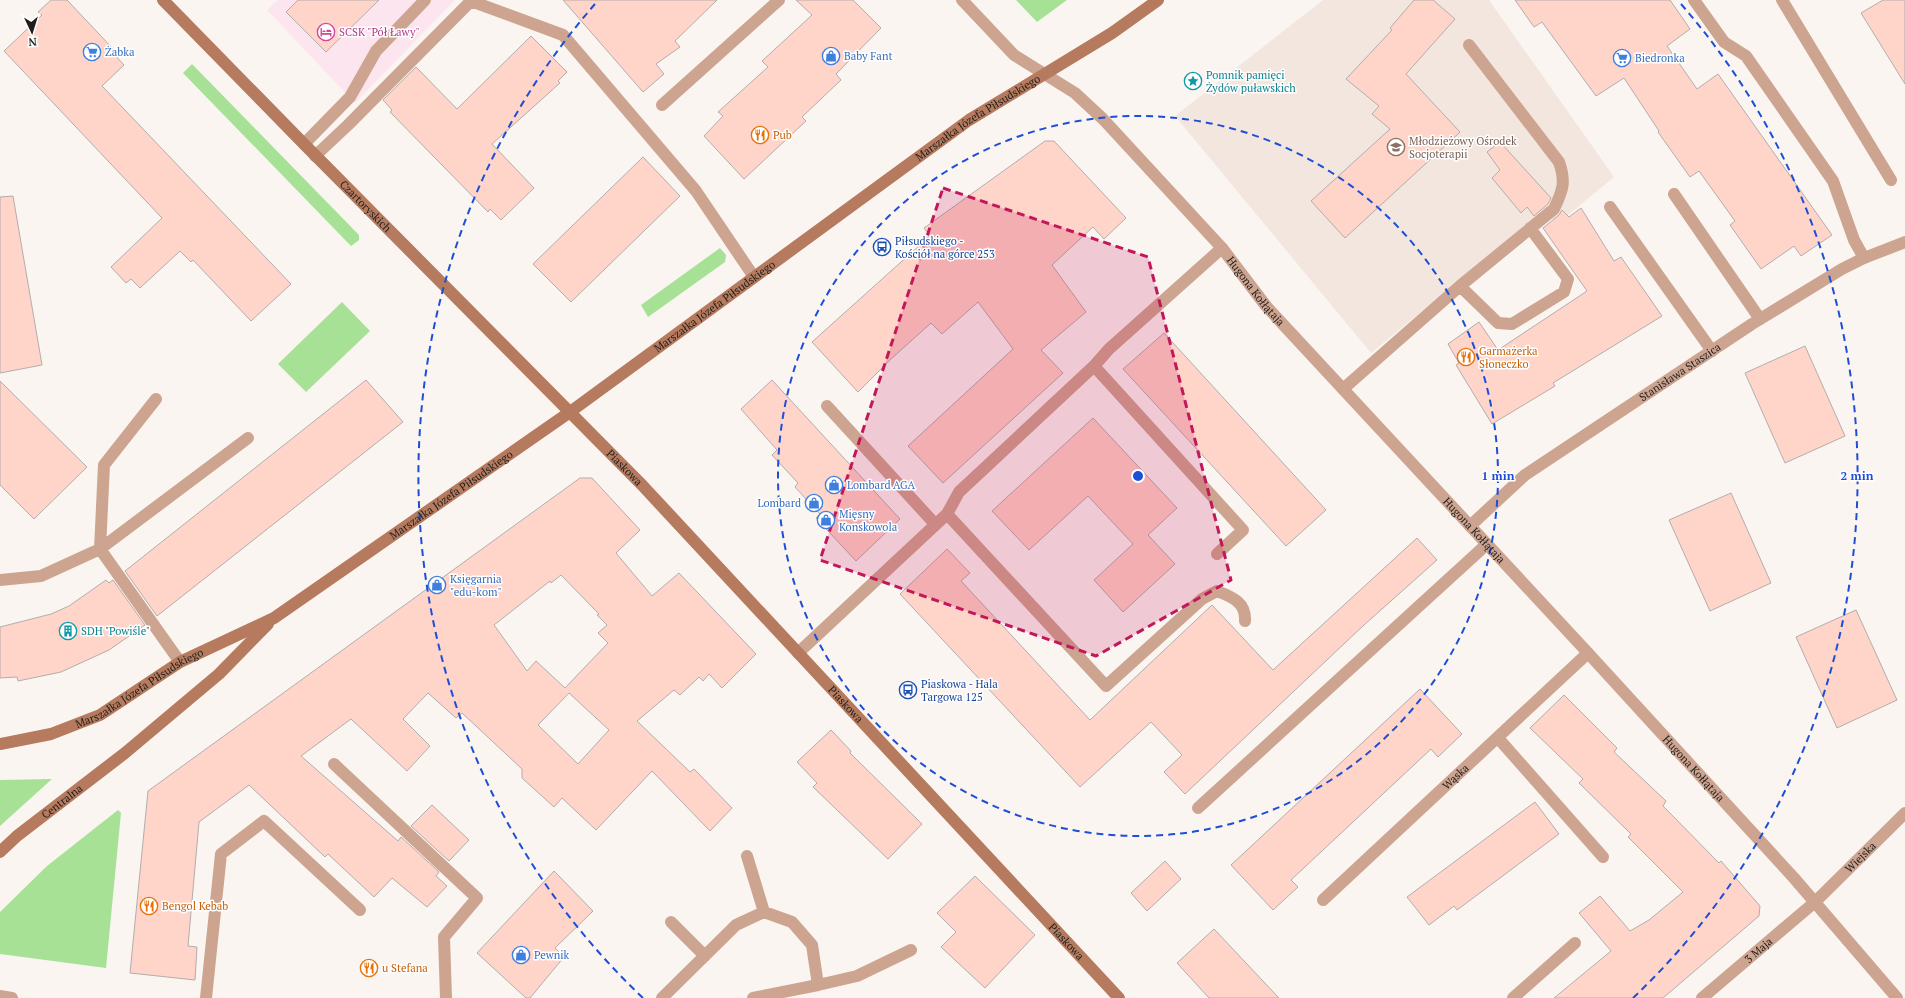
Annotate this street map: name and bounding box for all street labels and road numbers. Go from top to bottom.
street label: Marszałka Józefa Piłsudskiego [913,71,1043,164]
street label: Czartoryskich [337,177,395,235]
street label: Hugona Kołłątaja [1224,254,1288,329]
street label: Marszałka Józefa Piłsudskiego [651,257,778,355]
street label: Stanisława Staszica [1636,340,1724,404]
street label: Piaskowa [604,446,646,489]
street label: Marszałka Józefa Piłsudskiego [387,447,515,542]
street label: Hugona Kołłątaja [1440,494,1508,566]
street label: Marszałka Józefa Piłsudskiego [73,645,206,731]
street label: Piaskowa [825,683,867,726]
street label: Hugona Kołłątaja [1660,732,1728,805]
street label: Wąska [1439,761,1472,792]
street label: Centralna [39,781,86,822]
street label: Wiejska [1842,838,1879,876]
street label: Piaskowa [1046,920,1087,963]
street label: 3 Maja [1742,934,1776,966]

